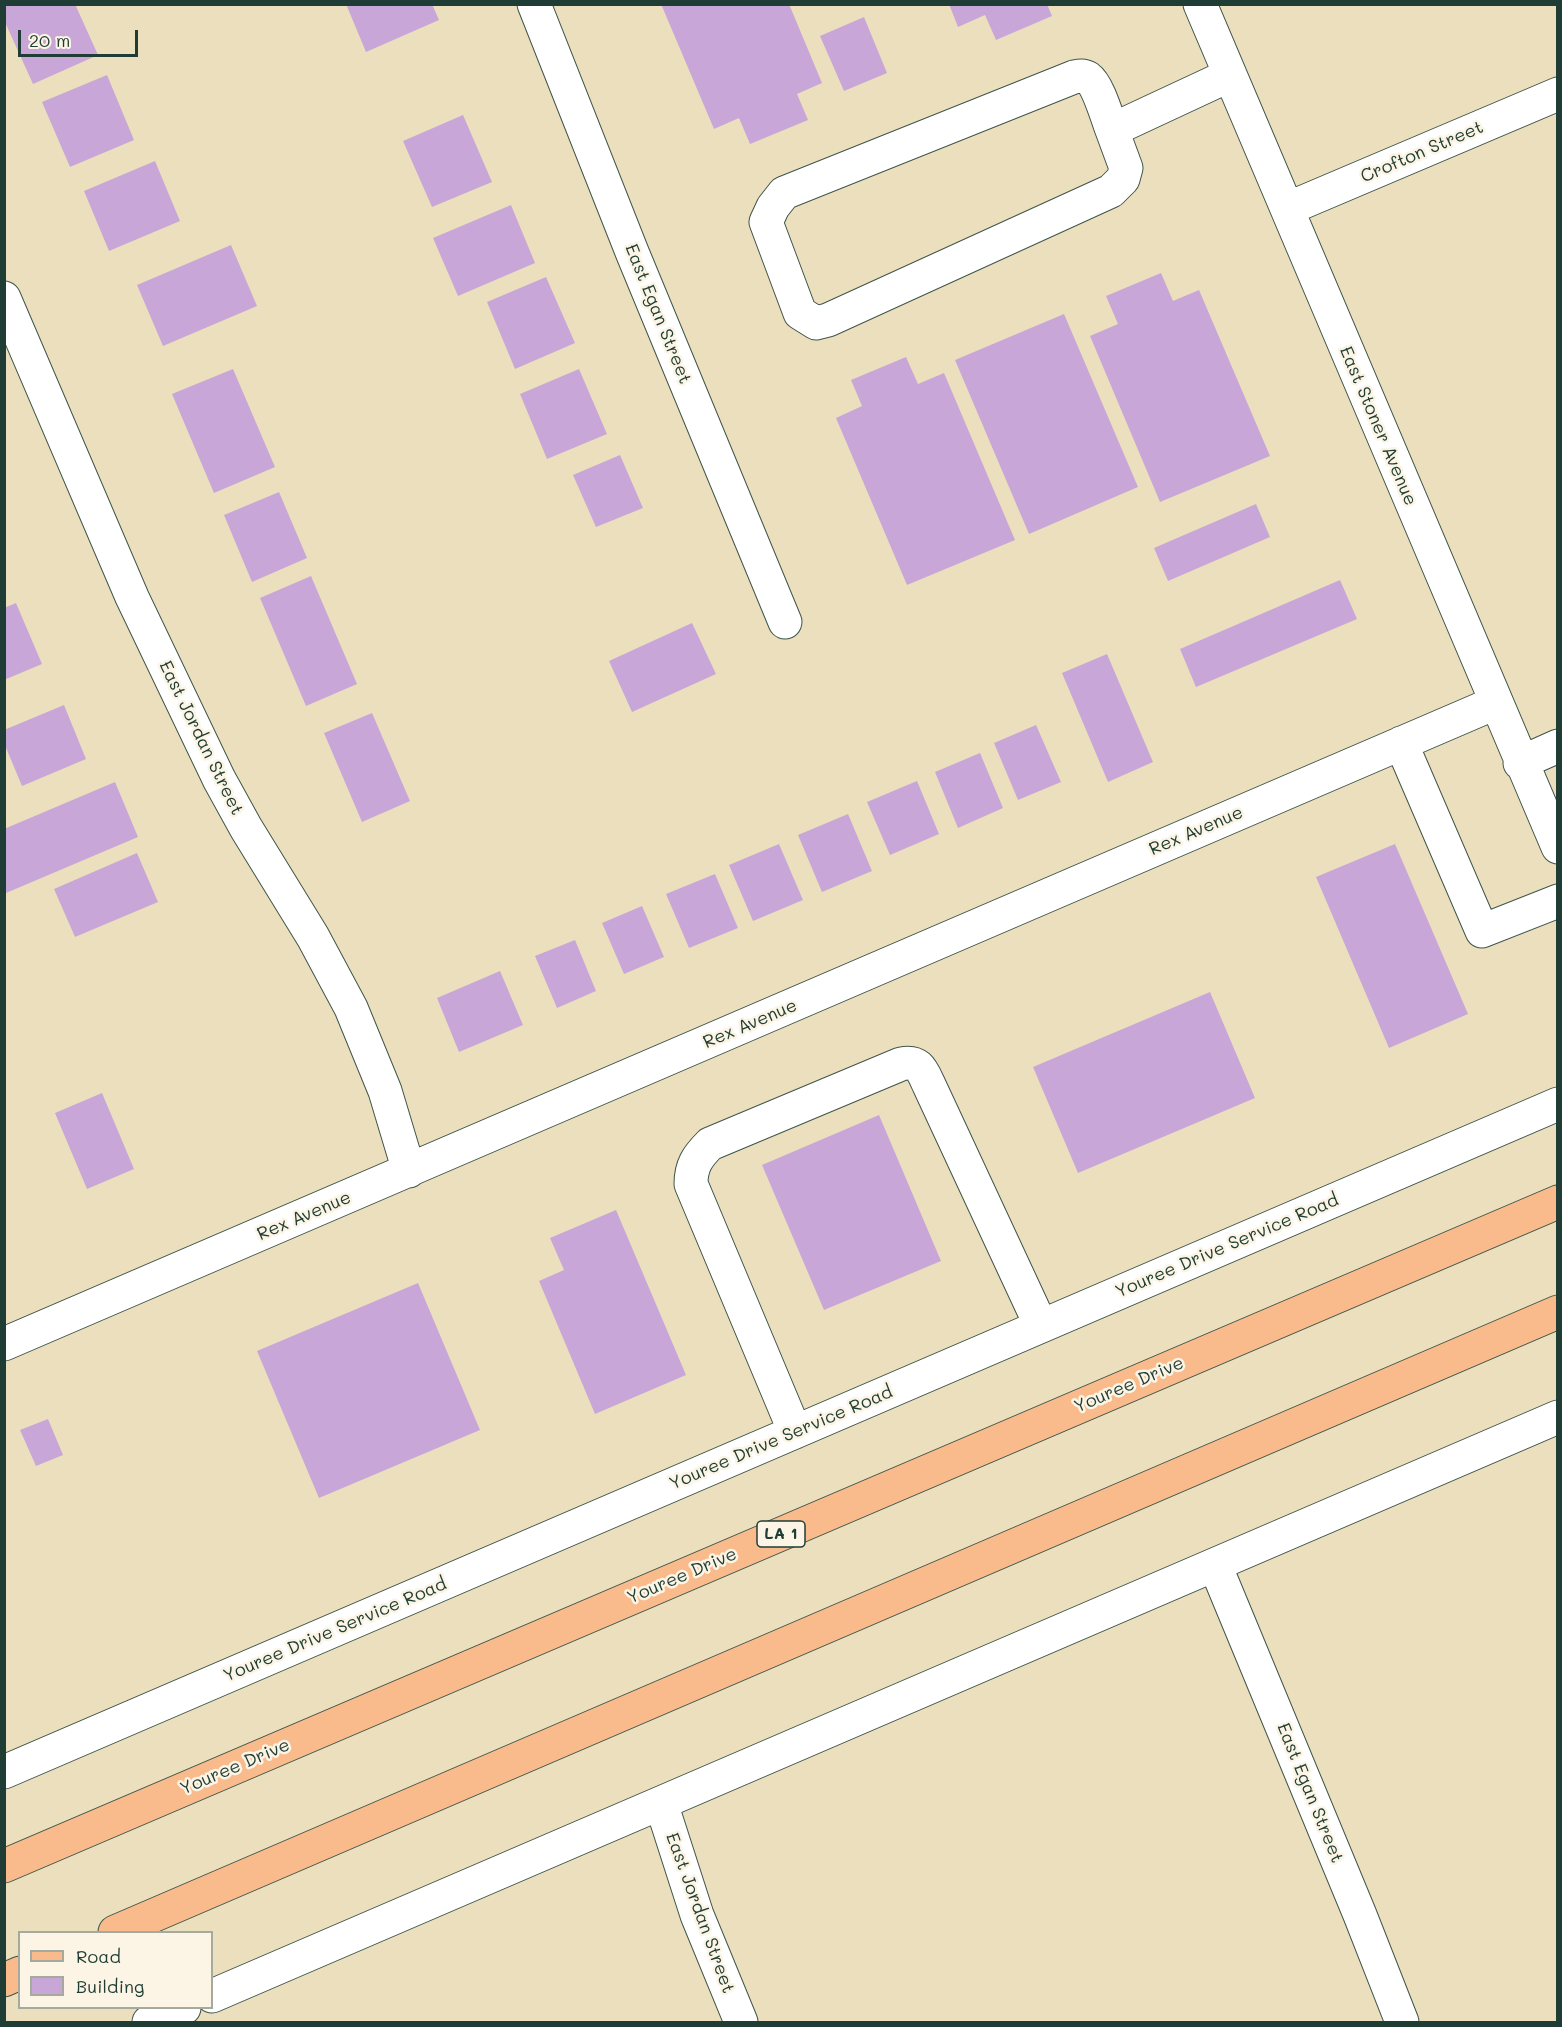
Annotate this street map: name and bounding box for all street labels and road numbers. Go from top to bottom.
street label: Crofton Street [1357,116,1487,188]
street label: East Egan Street [620,241,696,387]
street label: East Stoner Avenue [1335,343,1421,509]
street label: East Jordan Street [154,657,248,819]
street label: Rex Avenue [1146,802,1246,860]
street label: Rex Avenue [700,995,800,1053]
street label: Rex Avenue [254,1187,354,1245]
street label: Youree Drive Service Road [1112,1189,1342,1303]
street label: Youree Drive [1071,1352,1187,1418]
street label: Youree Drive Service Road [666,1381,896,1495]
road number: LA 1 [757,1521,805,1547]
street label: Youree Drive [624,1543,740,1609]
street label: Youree Drive Service Road [220,1573,450,1687]
street label: East Egan Street [1272,1720,1348,1866]
street label: Youree Drive [177,1734,293,1800]
street label: East Jordan Street [661,1830,739,1996]

